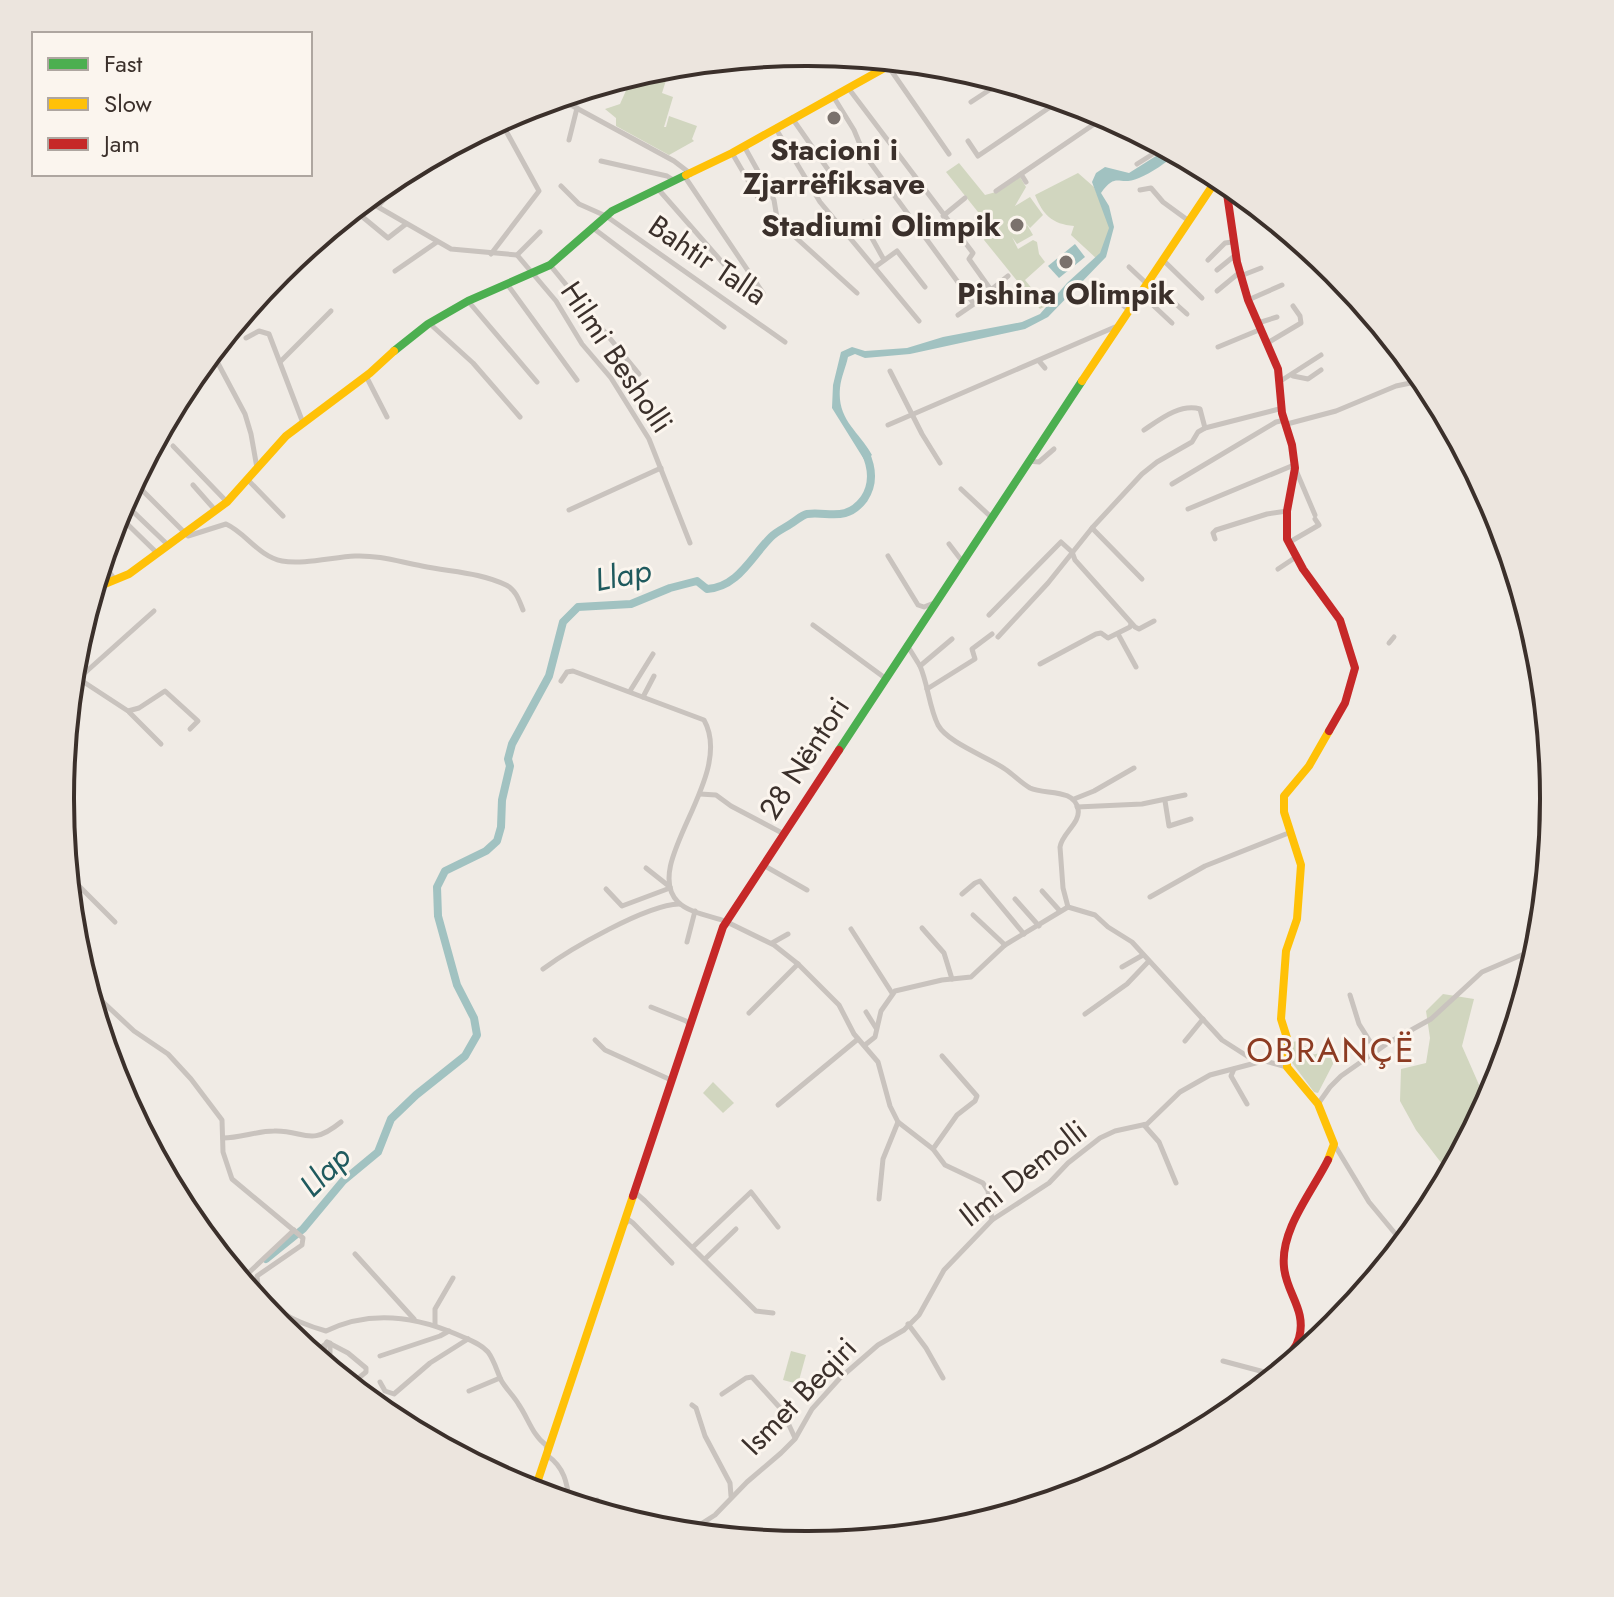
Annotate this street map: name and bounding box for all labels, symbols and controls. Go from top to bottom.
legend [32,32,312,176]
text: Fast [104,46,142,81]
text: Slow [104,86,152,121]
marker: Stacioni i Zjarrëfiksave [825,109,843,127]
text: Jam [101,126,140,161]
place label: Stacioni i Zjarrëfiksave [743,128,925,205]
street label: Bahtir Talla [640,204,776,316]
place label: Stadiumi Olimpik [761,204,1002,247]
marker: Stadiumi Olimpik [1008,216,1026,234]
marker: Pishina Olimpik [1057,253,1075,271]
place label: Pishina Olimpik [957,272,1176,315]
street label: Hilmi Besholli [550,273,684,441]
water label: Llap [591,547,655,603]
street label: 28 Nëntori [748,688,860,828]
district label: OBRANÇË [1246,1026,1416,1075]
street label: Ilmi Demolli [950,1109,1096,1237]
water label: Llap [289,1135,361,1207]
street label: Ismet Beqiri [732,1327,866,1465]

